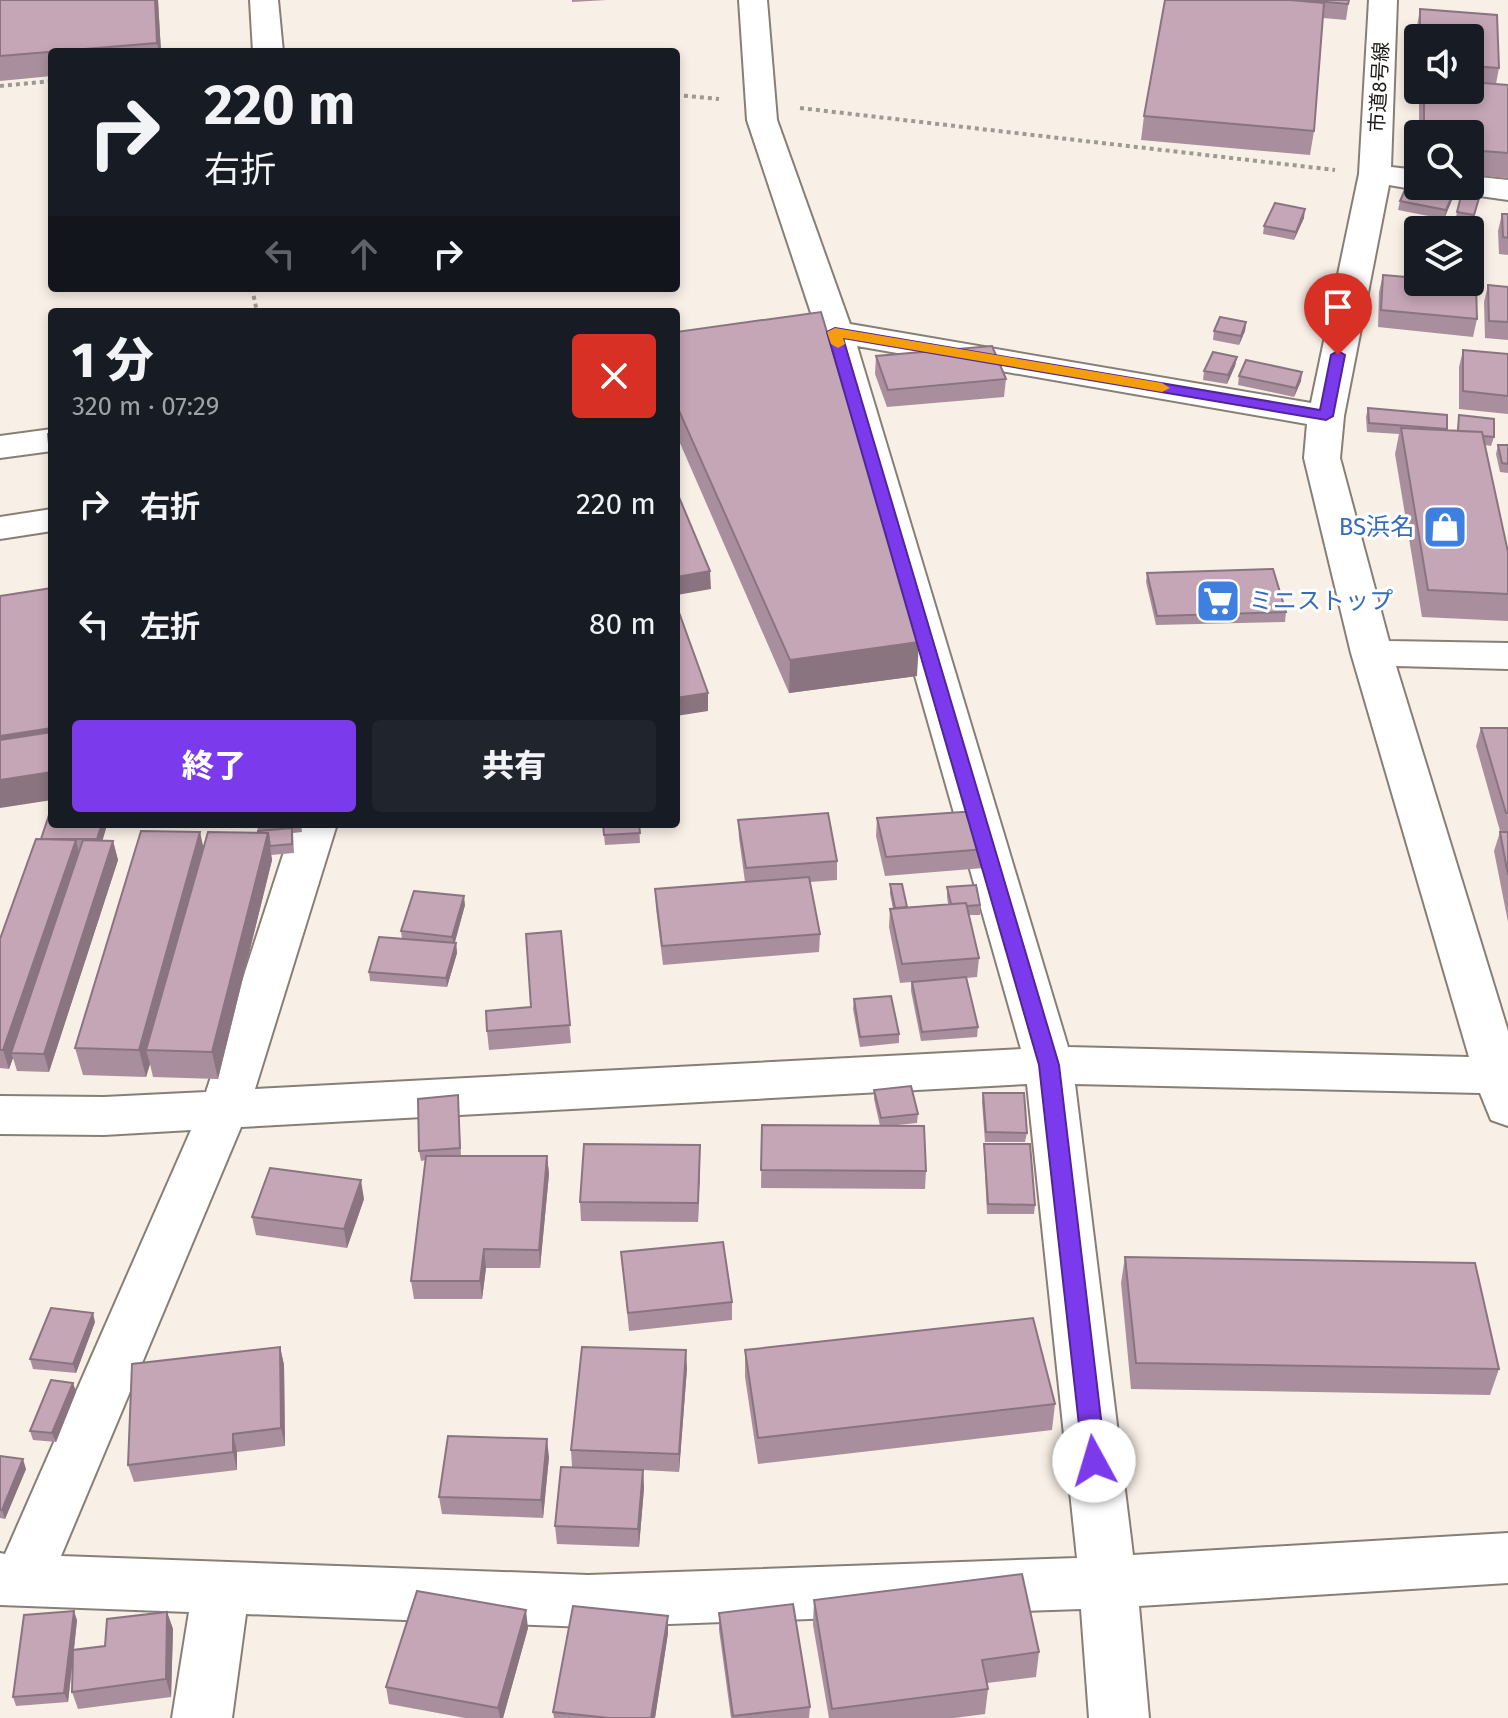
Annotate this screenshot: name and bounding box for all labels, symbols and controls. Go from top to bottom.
map controls [1404,24,1484,296]
button: sound [1404,24,1484,104]
street label: 市道8号線 [1365,41,1393,133]
text: 220 m [204,72,355,139]
icon: right [72,80,176,184]
button: search [1404,120,1484,200]
text: 右折 [204,148,276,192]
button: layers [1404,216,1484,296]
icon: left [258,232,302,276]
icon: ahead [342,232,386,276]
icon: right [426,232,470,276]
pin [1304,273,1372,355]
icon: arrive [1316,285,1360,329]
text: 1 分 [72,332,154,390]
button: close [572,334,656,418]
text: 320 m · 07:29 [72,391,219,422]
icon: right [72,482,116,526]
text: 220 m [576,486,656,522]
text: 右折 [140,489,200,525]
shop icon: BS浜名 [1421,503,1469,551]
place label: BS浜名 [1339,513,1414,541]
supermarket icon: ミニストップ [1194,577,1242,625]
place label: ミニストップ [1249,587,1393,615]
icon: left [72,602,116,646]
text: 80 m [589,606,656,642]
text: 左折 [140,609,200,645]
button: 終了 [72,720,356,812]
button: 共有 [372,720,656,812]
position arrow [1052,1419,1136,1503]

